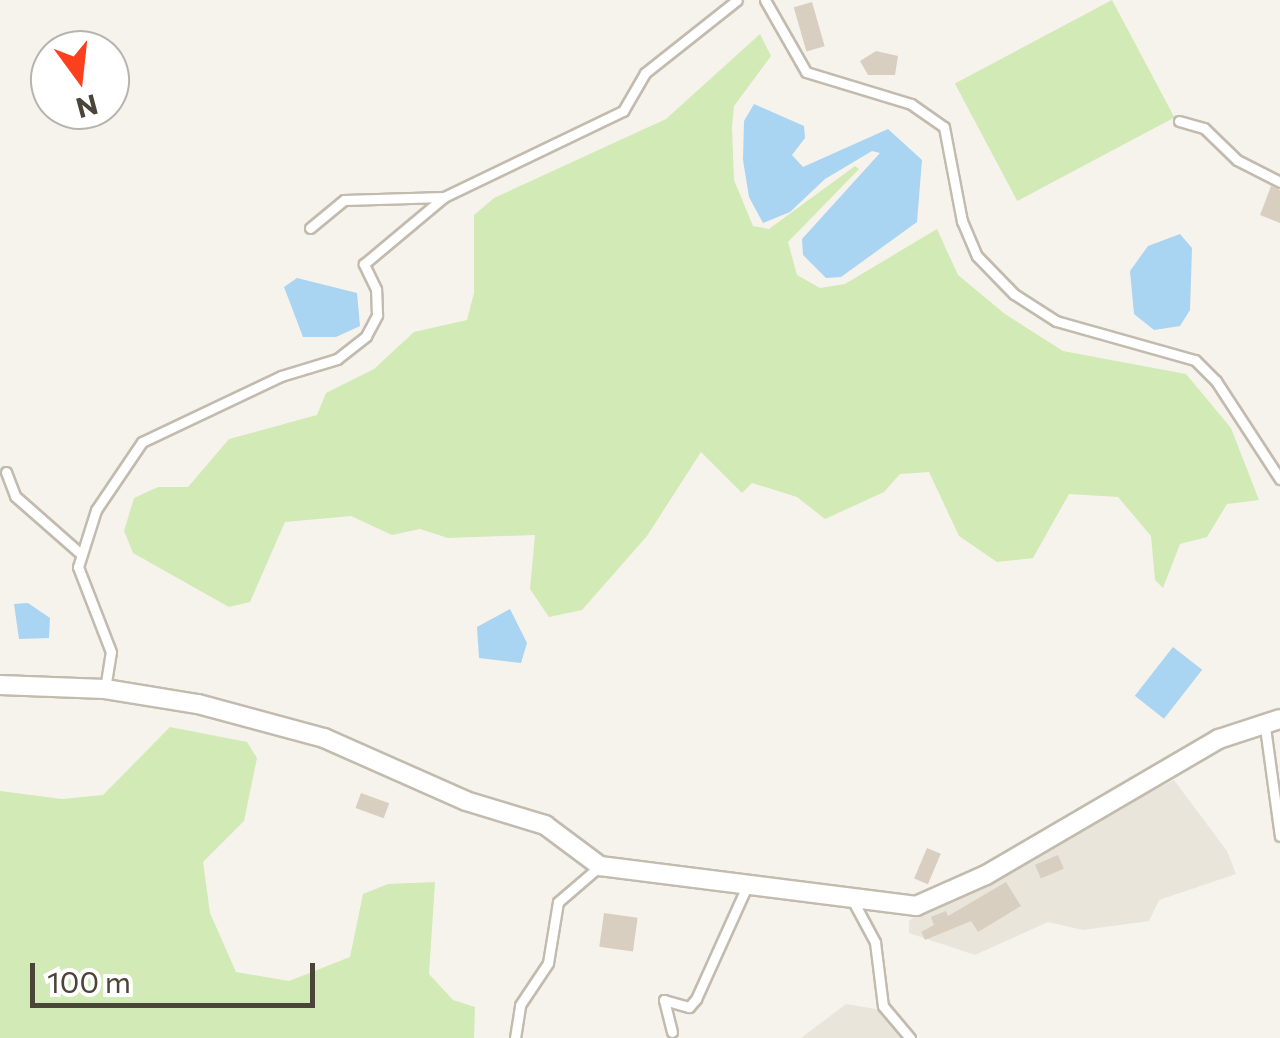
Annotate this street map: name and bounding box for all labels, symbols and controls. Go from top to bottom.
north arrow [30,30,130,130]
text: N [73,88,102,126]
scale bar [35,943,320,1005]
text: 100 m [47,962,131,999]

